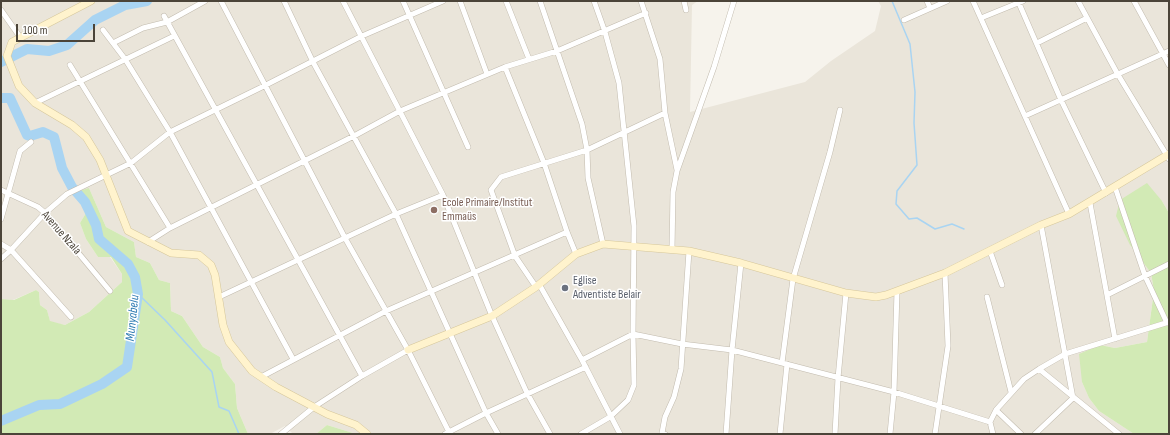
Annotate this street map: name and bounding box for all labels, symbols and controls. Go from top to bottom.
scale bar [18,16,97,42]
text: 100 m [23,23,48,38]
place label: Ecole Primaire/Institut Emmaüs [442,196,533,224]
marker: Ecole Primaire/Institut Emmaüs [429,205,439,215]
street label: Avenue Nzala [38,208,84,258]
place label: Eglise Adventiste Belair [573,274,641,302]
marker: Eglise Adventiste Belair [560,283,570,293]
water label: Munyabelu [123,294,143,342]

